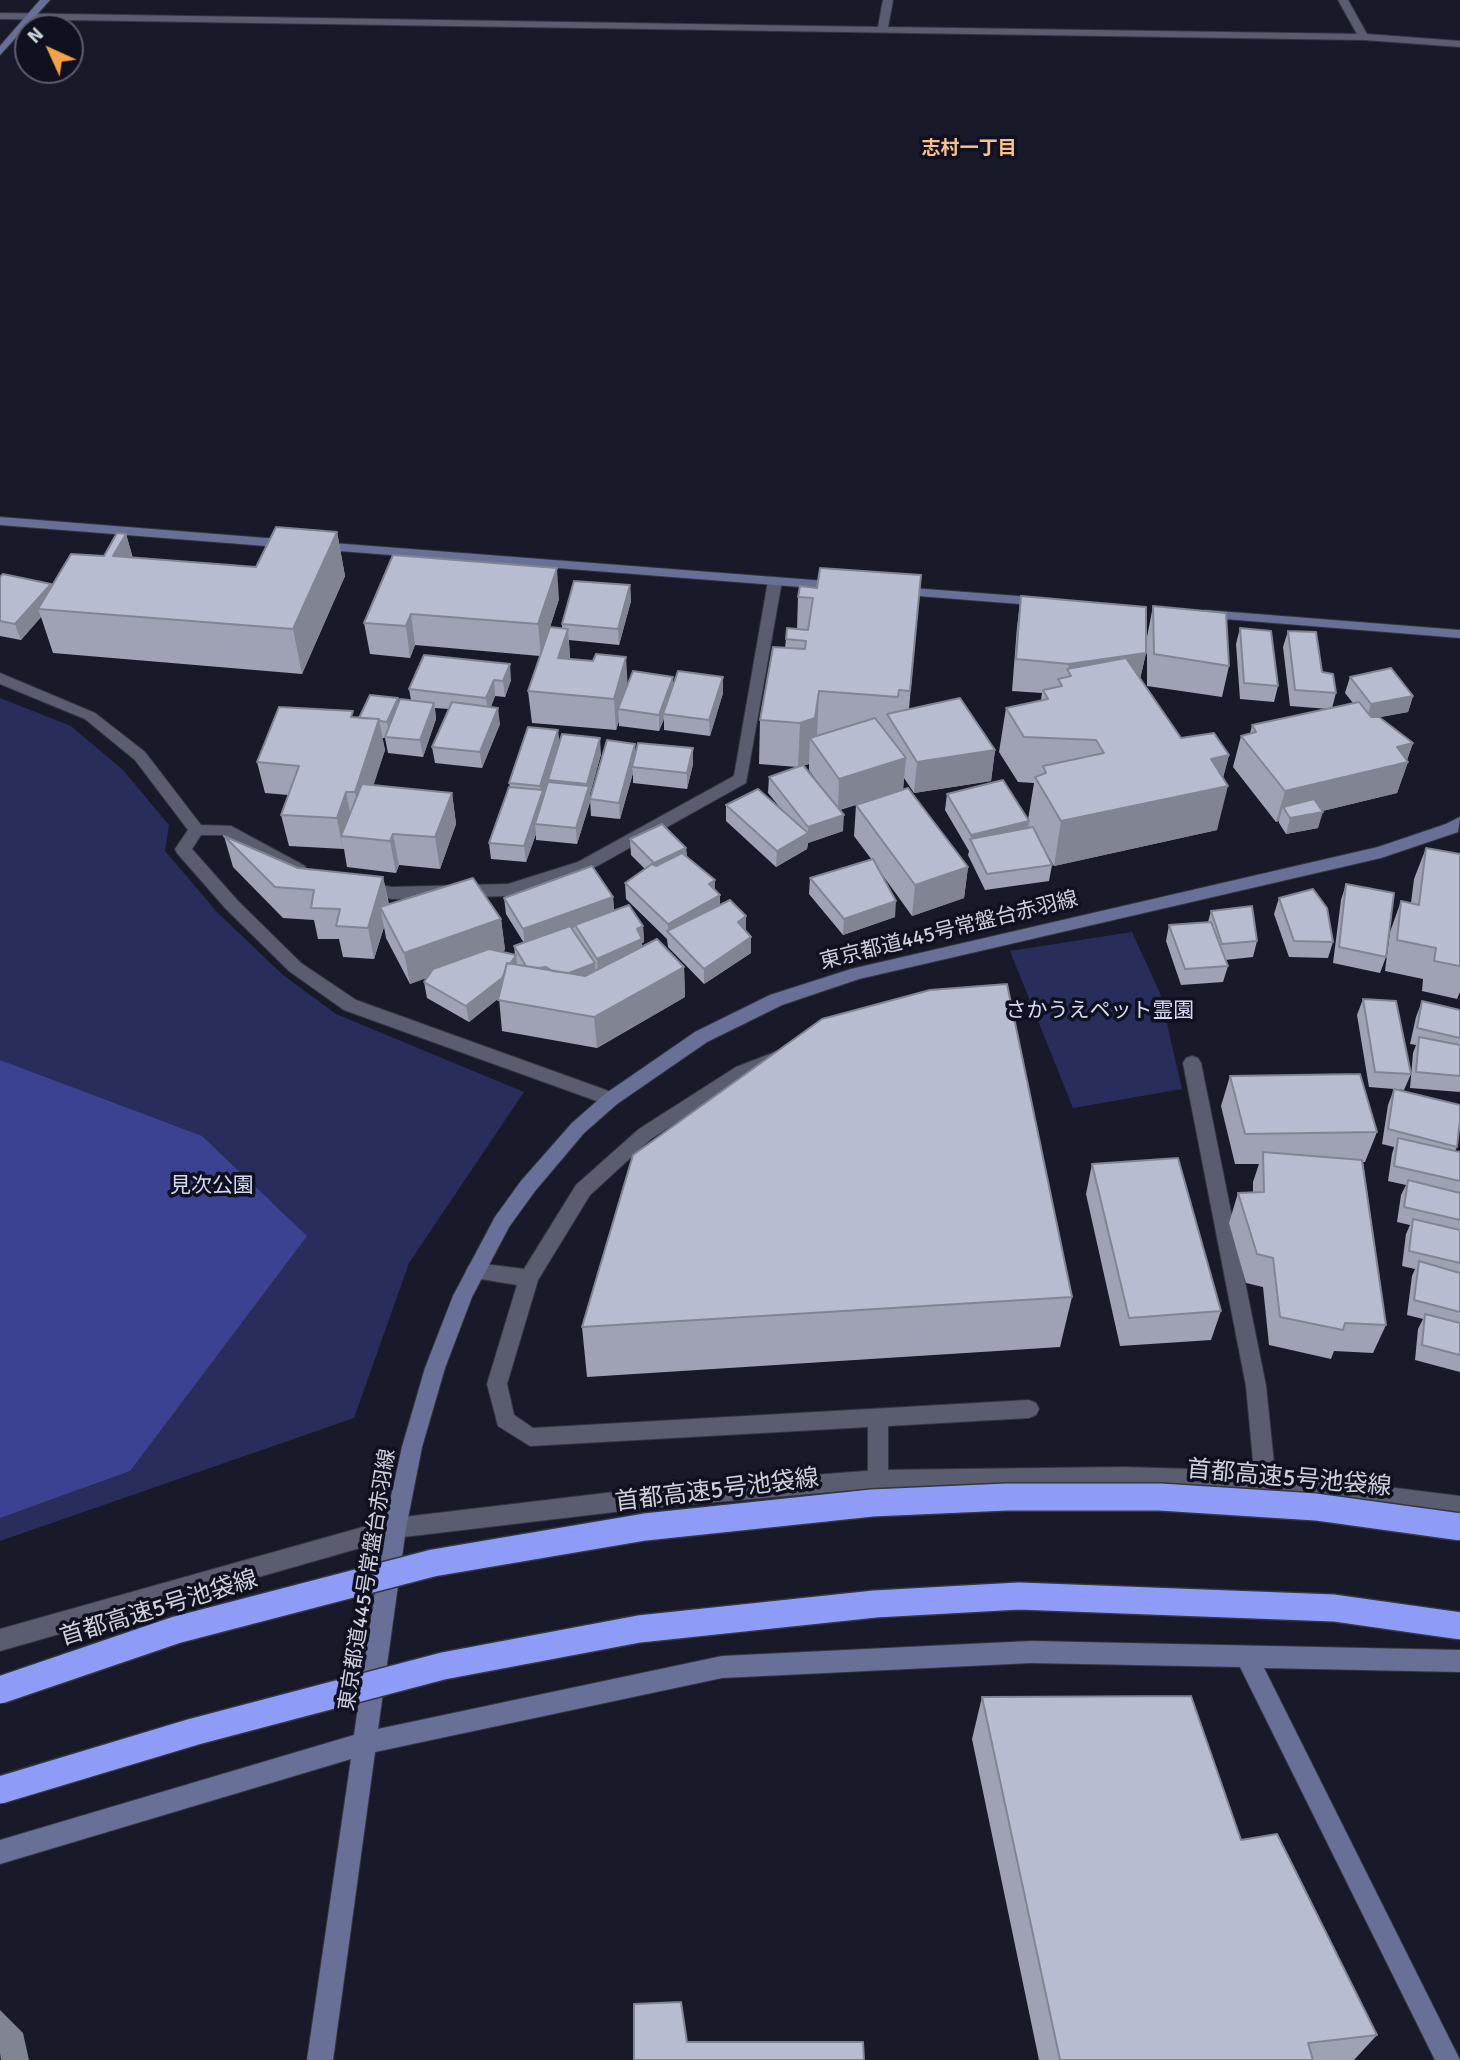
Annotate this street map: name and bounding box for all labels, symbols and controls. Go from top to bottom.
north arrow [14,14,84,84]
text: N [22,22,49,49]
district label: 志村一丁目 [922,138,1016,160]
street label: 東京都道445号常盤台赤羽線 [817,887,1081,975]
park label: さかうえペット霊園 [1006,998,1194,1024]
park label: 見次公園 [170,1173,254,1199]
street label: 東京都道445号常盤台赤羽線 [335,1447,401,1713]
street label: 首都高速5号池袋線 [1186,1456,1392,1502]
street label: 首都高速5号池袋線 [614,1464,820,1518]
street label: 首都高速5号池袋線 [57,1565,261,1653]

